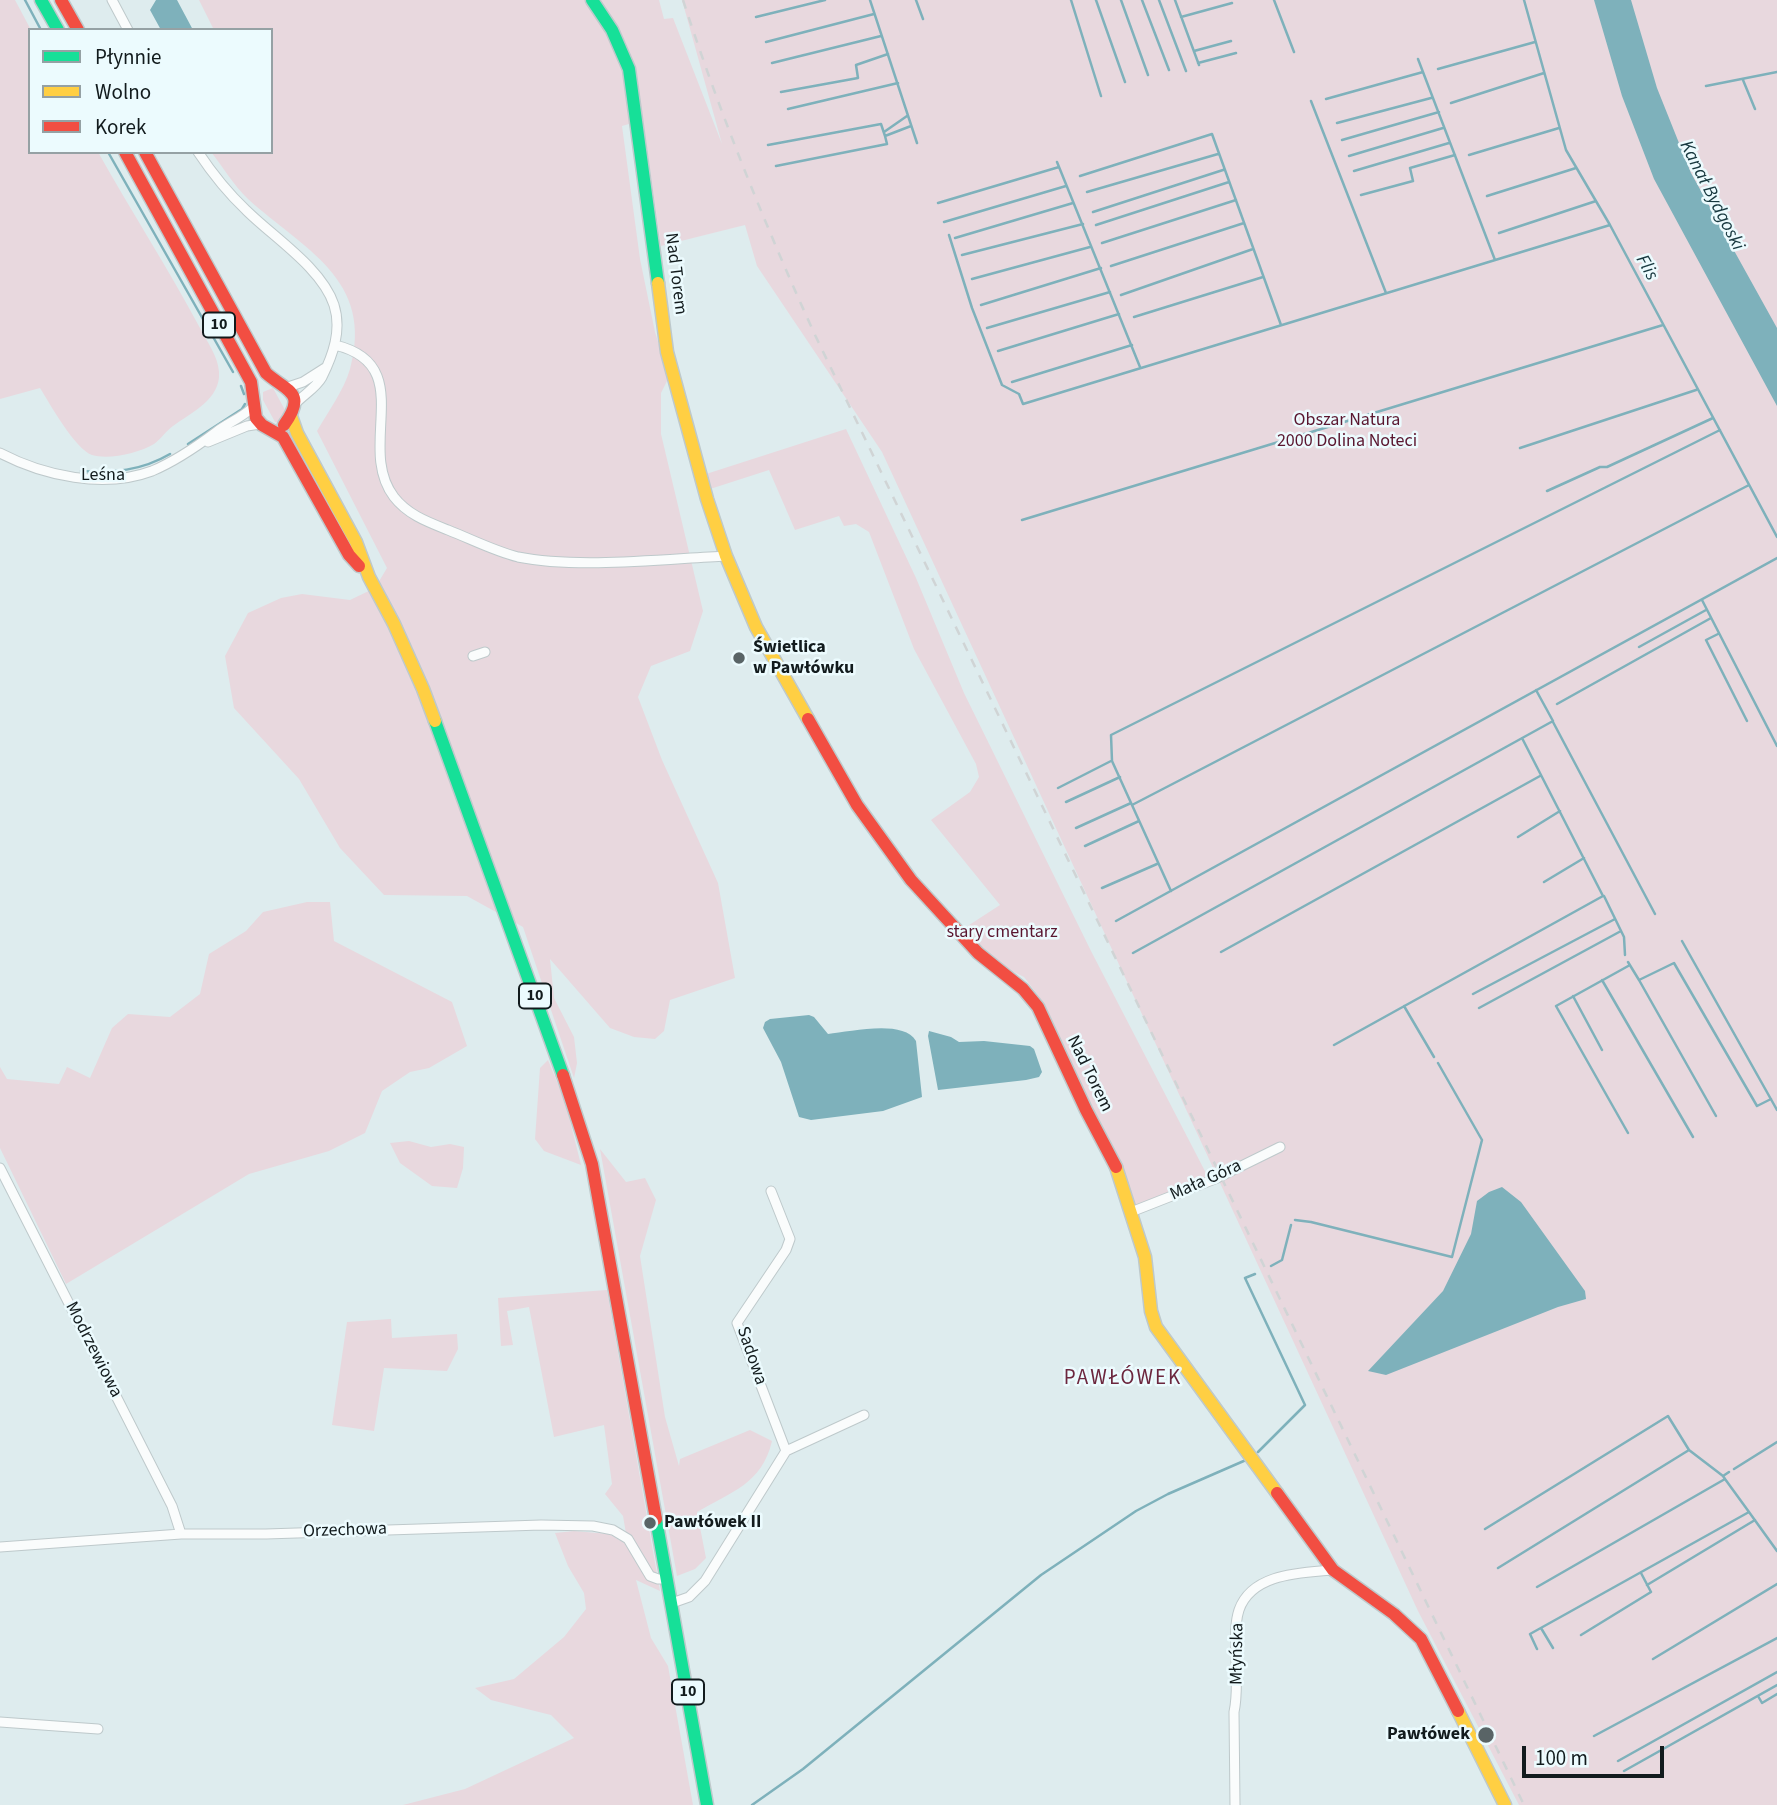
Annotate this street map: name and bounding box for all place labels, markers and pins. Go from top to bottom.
place label: Świetlica w Pawłówku [753,637,854,680]
marker: Świetlica w Pawłówku [731,650,747,666]
place label: Pawłówek II [664,1512,761,1534]
marker: Pawłówek II [642,1515,658,1531]
place label: Pawłówek [1387,1724,1470,1746]
marker: Pawłówek [1476,1725,1496,1745]

